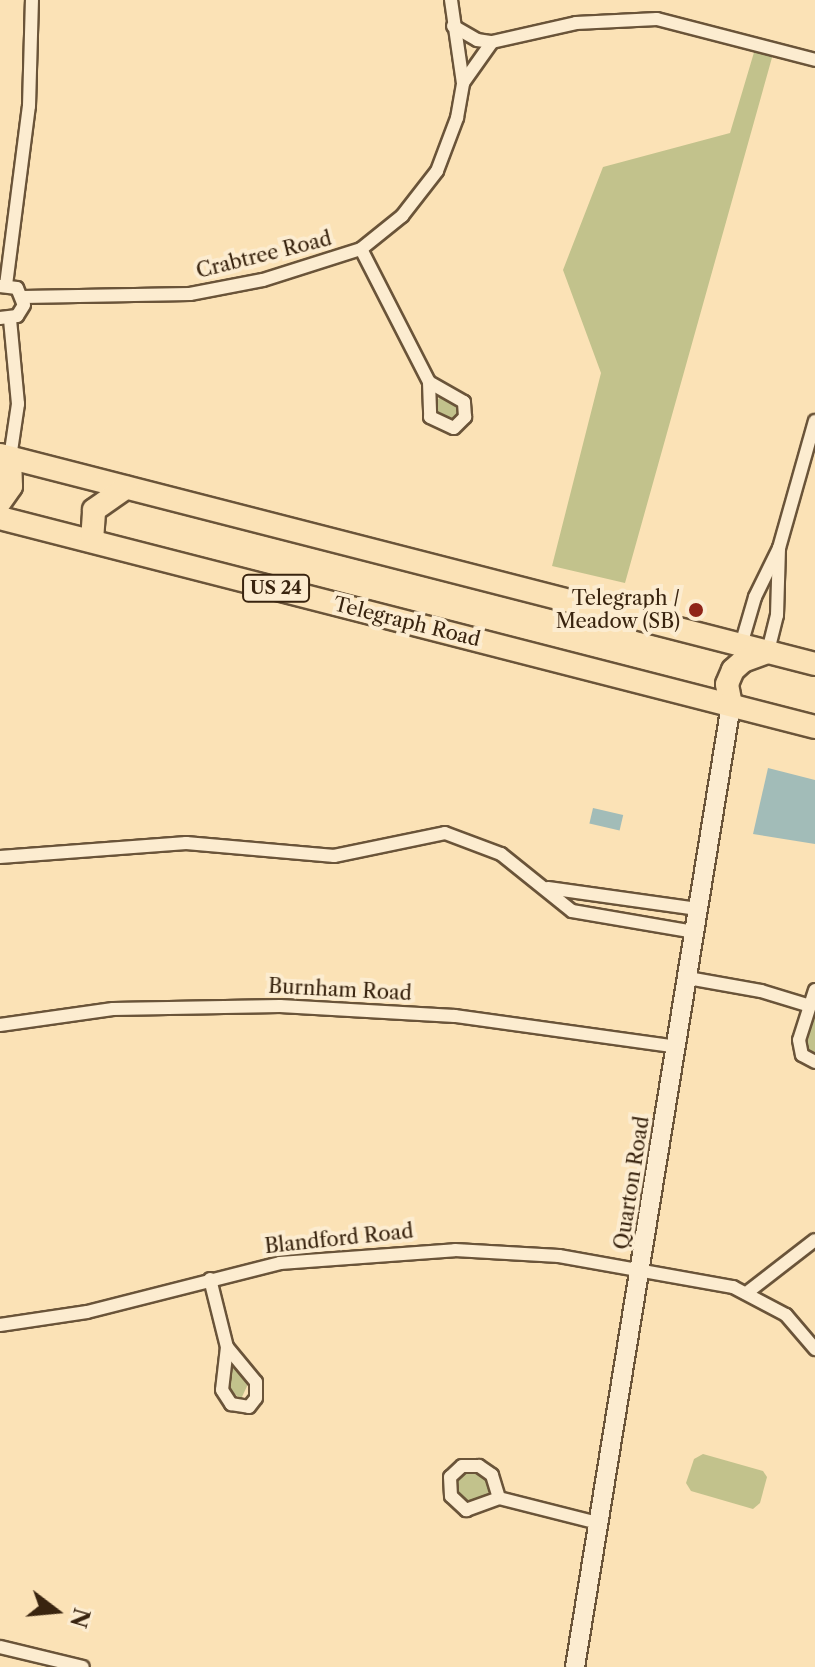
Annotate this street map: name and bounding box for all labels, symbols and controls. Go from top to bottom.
street label: Crabtree Road [194,227,334,283]
road number: US 24 [242,574,310,602]
place label: Telegraph / Meadow (SB) [555,586,680,633]
street label: Telegraph Road [331,592,483,652]
marker: Telegraph / Meadow (SB) [687,601,705,619]
street label: Burnham Road [268,974,412,1006]
street label: Quarton Road [610,1115,654,1251]
street label: Blandford Road [263,1219,415,1259]
north arrow [16,1571,96,1651]
text: N [64,1605,95,1631]

